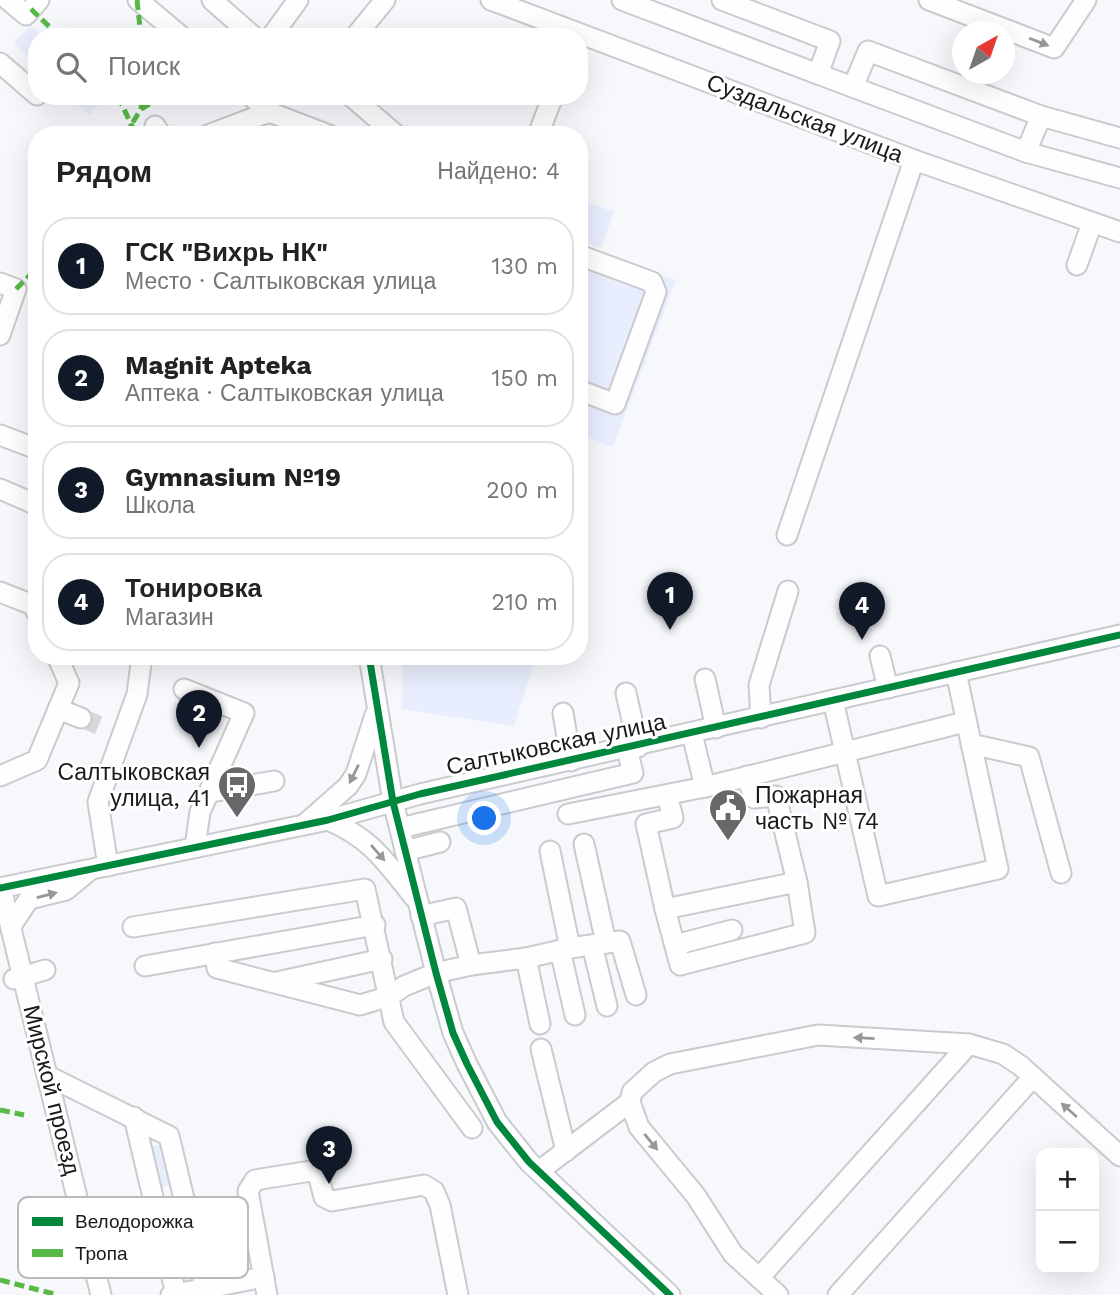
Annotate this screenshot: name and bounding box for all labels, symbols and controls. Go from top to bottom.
north arrow [952,21,1015,84]
search box [28,28,588,105]
one-way arrow [1028,37,1049,48]
icon: search [52,48,90,86]
text: Поиск [108,51,180,81]
street label: Суздальская улица [703,69,907,168]
text: Рядом [56,154,152,189]
text: Найдено: 4 [437,158,560,185]
text: ГСК "Вихрь НК" [125,237,328,267]
text: 1 [76,253,86,280]
text: 130 m [492,253,558,280]
text: Место · Салтыковская улица [125,268,436,295]
text: Magnit Apteka [125,350,312,380]
text: 2 [74,365,88,392]
text: 150 m [492,365,558,392]
text: Аптека · Салтыковская улица [125,380,444,407]
text: Gymnasium №19 [125,462,341,492]
text: 3 [74,477,88,504]
text: 200 m [486,477,558,504]
text: Школа [125,492,195,519]
pin: 1 [647,572,693,630]
text: Тонировка [125,573,262,603]
pin: 4 [839,582,885,640]
text: 4 [74,589,88,616]
text: 210 m [492,589,558,616]
text: Магазин [125,604,214,631]
pin: 2 [176,690,222,748]
street label: Салтыковская улица [444,708,668,781]
place label: Салтыковская улица, 41 [57,759,210,812]
bus stop icon: Салтыковская улица, 41 [216,764,258,819]
one-way arrow [348,764,359,784]
place label: Пожарная часть № 74 [755,782,879,835]
public building icon: Пожарная часть № 74 [707,787,749,842]
your location [467,801,501,835]
one-way arrow [370,844,386,862]
one-way arrow [36,889,58,900]
street label: Мирской проезд [17,1002,86,1178]
one-way arrow [853,1032,875,1043]
one-way arrow [1061,1103,1078,1118]
pin: 3 [306,1126,352,1184]
one-way arrow [643,1134,658,1151]
map controls [1036,1148,1099,1274]
button: + [1036,1148,1099,1211]
legend [18,1197,248,1278]
text: Велодорожка [75,1210,194,1233]
button: − [1036,1211,1099,1274]
text: Тропа [75,1242,128,1265]

